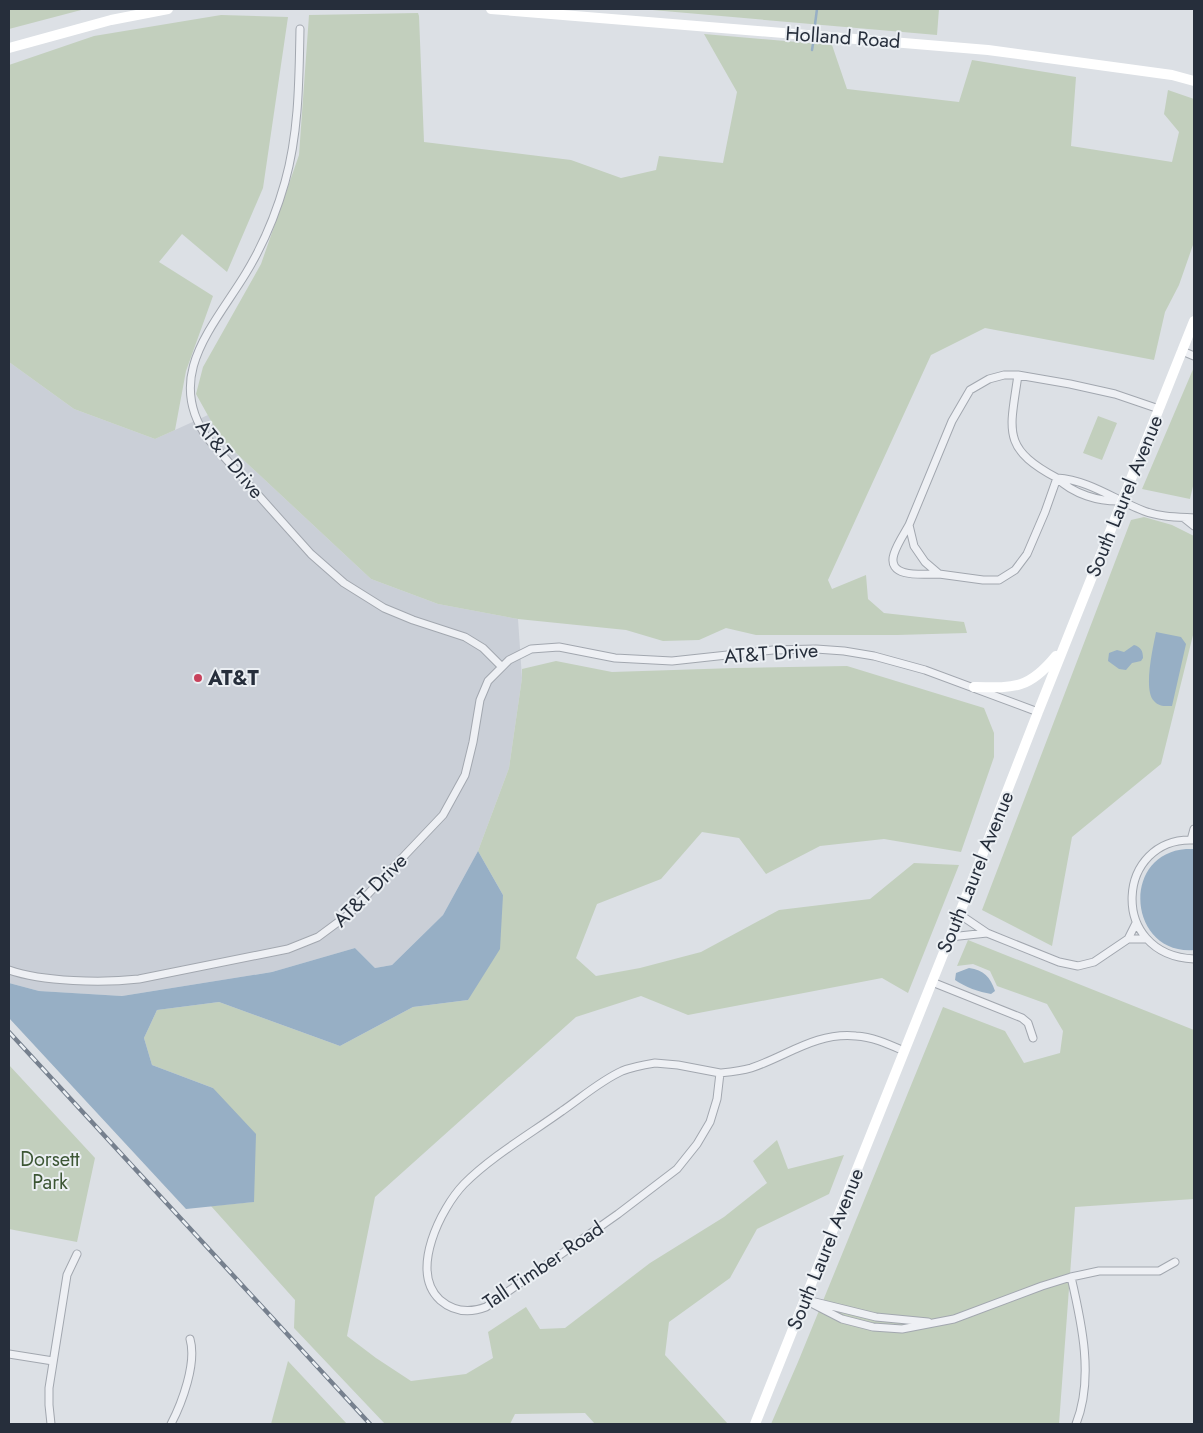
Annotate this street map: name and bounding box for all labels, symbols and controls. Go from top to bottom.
street label: Holland Road [785,19,901,56]
street label: South Laurel Avenue [1079,411,1170,582]
street label: AT&T Drive [189,414,271,505]
street label: AT&T Drive [723,636,819,671]
place label: AT&T [207,664,260,693]
marker: AT&T [192,672,204,684]
street label: South Laurel Avenue [930,787,1021,958]
street label: AT&T Drive [327,847,414,934]
park label: Dorsett Park [20,1145,80,1197]
street label: South Laurel Avenue [780,1164,871,1335]
street label: Tall Timber Road [477,1214,609,1317]

